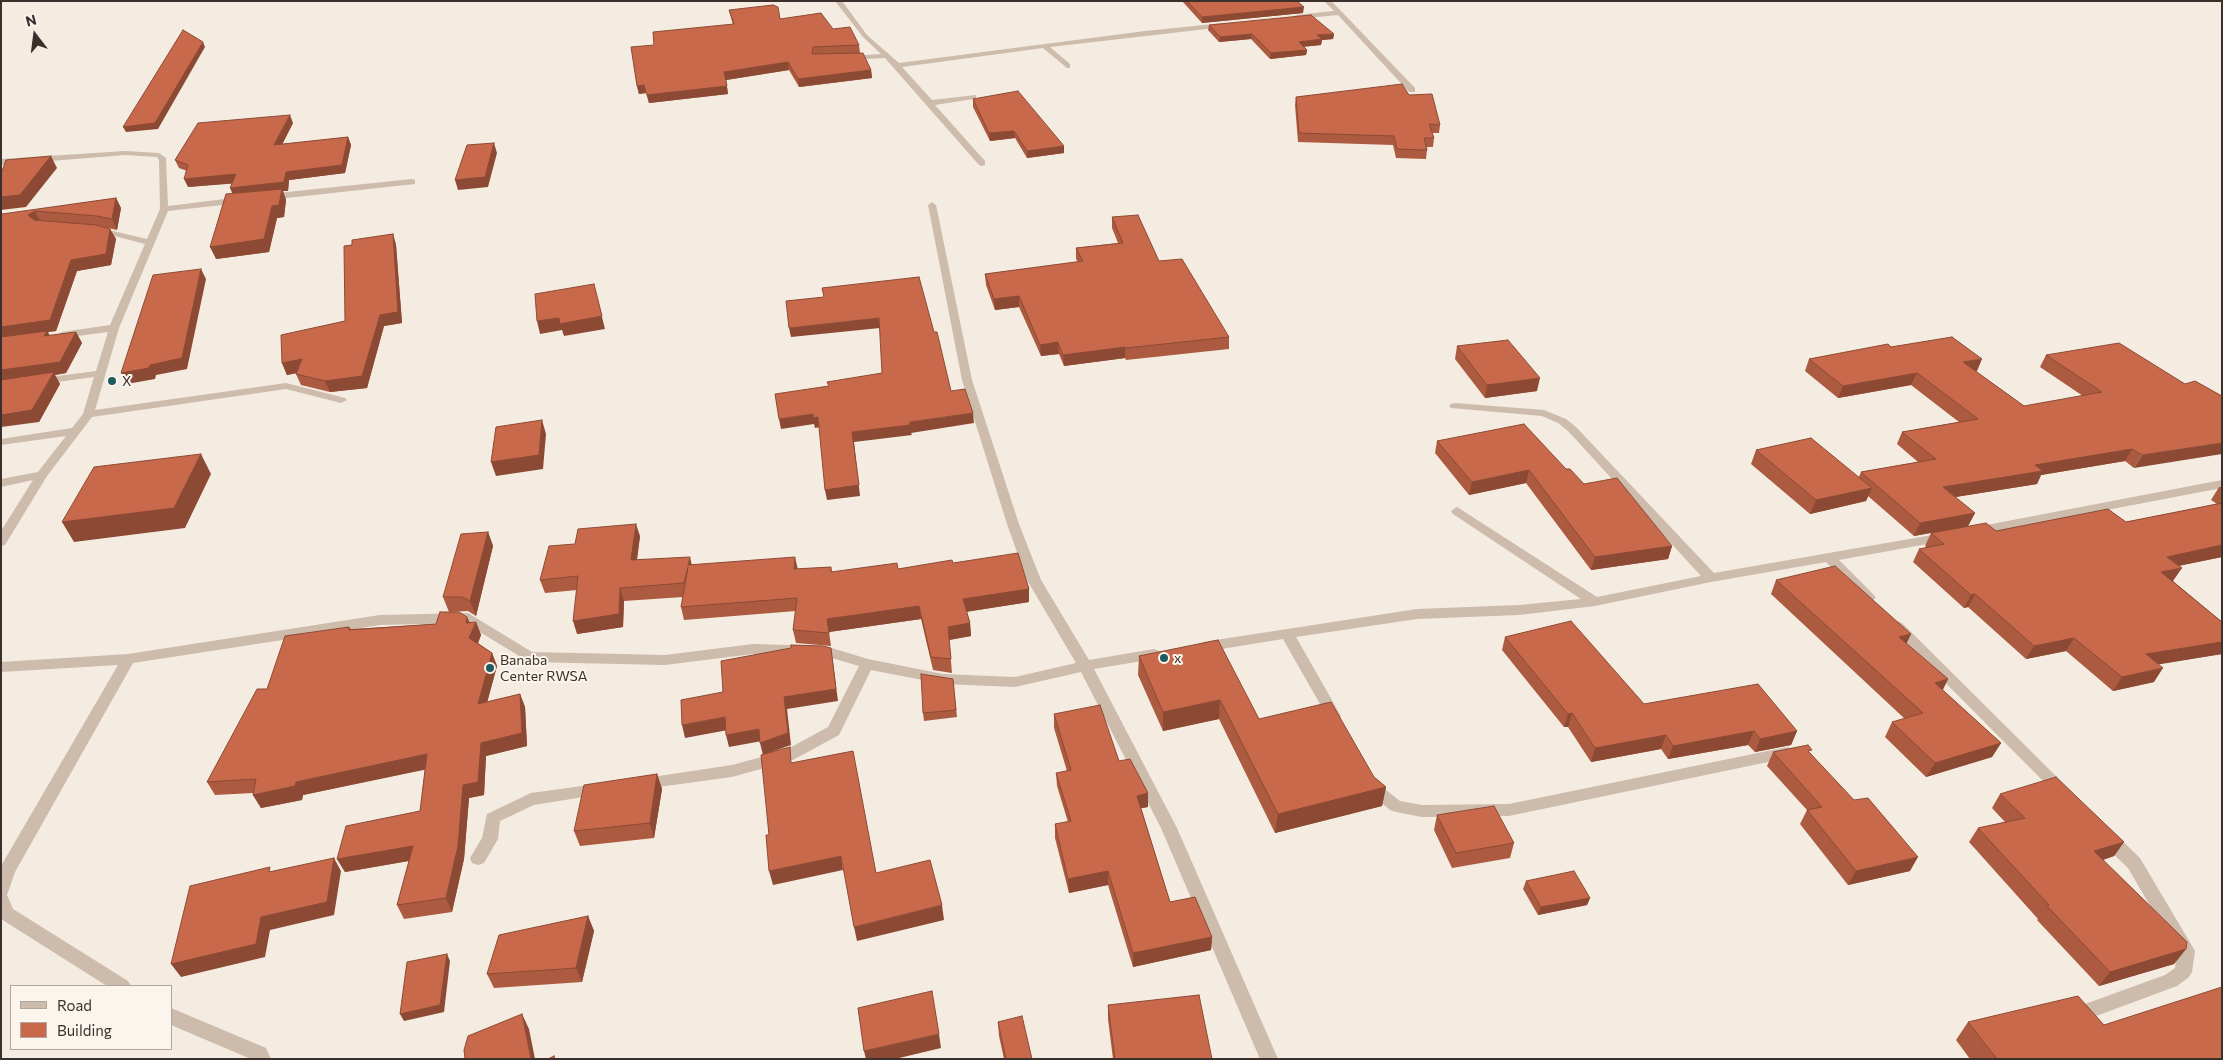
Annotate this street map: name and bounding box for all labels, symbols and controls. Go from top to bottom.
north arrow [10,10,60,60]
text: N [24,10,38,30]
place label: X [122,373,131,389]
marker: X [106,375,118,387]
place label: x [1174,650,1181,666]
place label: Banaba Center RWSA [500,652,587,684]
marker: x [1158,652,1170,664]
marker: Banaba Center RWSA [484,662,496,674]
legend [10,985,172,1050]
text: Road [57,996,92,1014]
text: Building [57,1021,112,1039]

